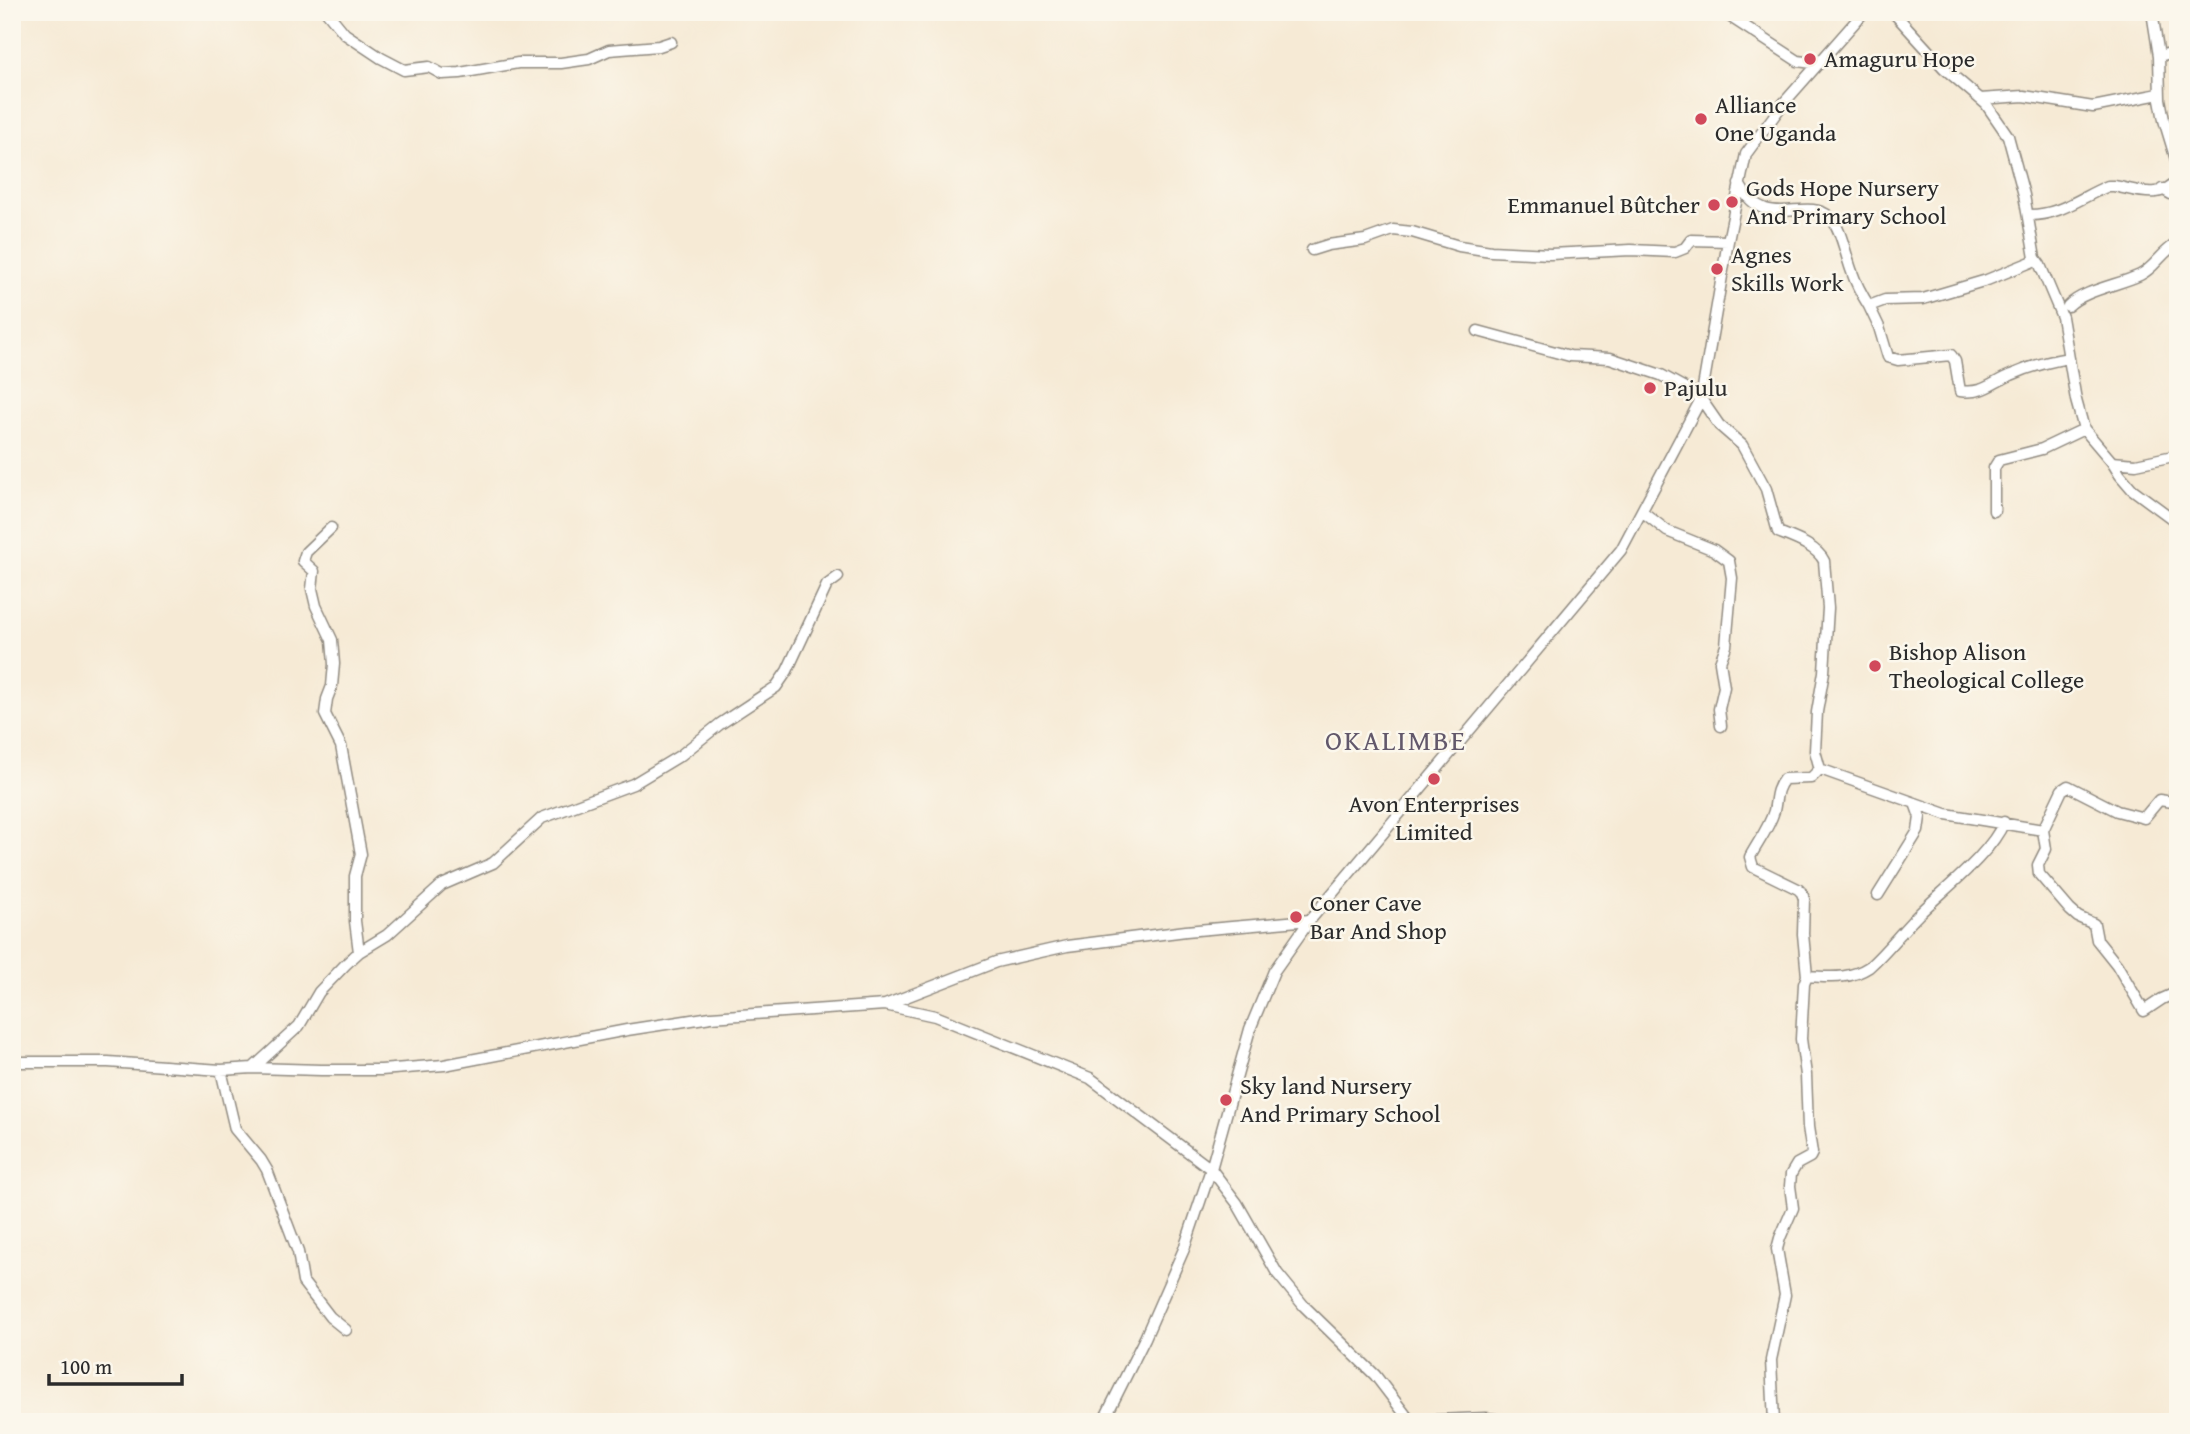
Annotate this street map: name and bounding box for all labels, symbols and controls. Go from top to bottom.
place label: Amaguru Hope [1824,41,1975,76]
marker: Amaguru Hope [1802,51,1818,67]
place label: Alliance One Uganda [1715,87,1837,150]
marker: Alliance One Uganda [1693,111,1709,127]
place label: Gods Hope Nursery And Primary School [1746,170,1947,233]
place label: Emmanuel Bûtcher [1508,187,1700,222]
marker: Gods Hope Nursery And Primary School [1724,194,1740,210]
marker: Emmanuel Bûtcher [1706,197,1722,213]
place label: Agnes Skills Work [1731,237,1845,300]
marker: Agnes Skills Work [1709,261,1725,277]
place label: Pajulu [1664,370,1727,405]
marker: Pajulu [1642,380,1658,396]
place label: Bishop Alison Theological College [1889,634,2084,697]
marker: Bishop Alison Theological College [1867,658,1883,674]
district label: OKALIMBE [1325,719,1467,760]
marker: Avon Enterprises Limited [1426,771,1442,787]
place label: Avon Enterprises Limited [1349,786,1520,849]
place label: Coner Cave Bar And Shop [1310,885,1447,948]
marker: Coner Cave Bar And Shop [1288,909,1304,925]
place label: Sky land Nursery And Primary School [1240,1068,1441,1131]
marker: Sky land Nursery And Primary School [1218,1092,1234,1108]
scale bar [49,1343,182,1387]
text: 100 m [60,1351,112,1382]

